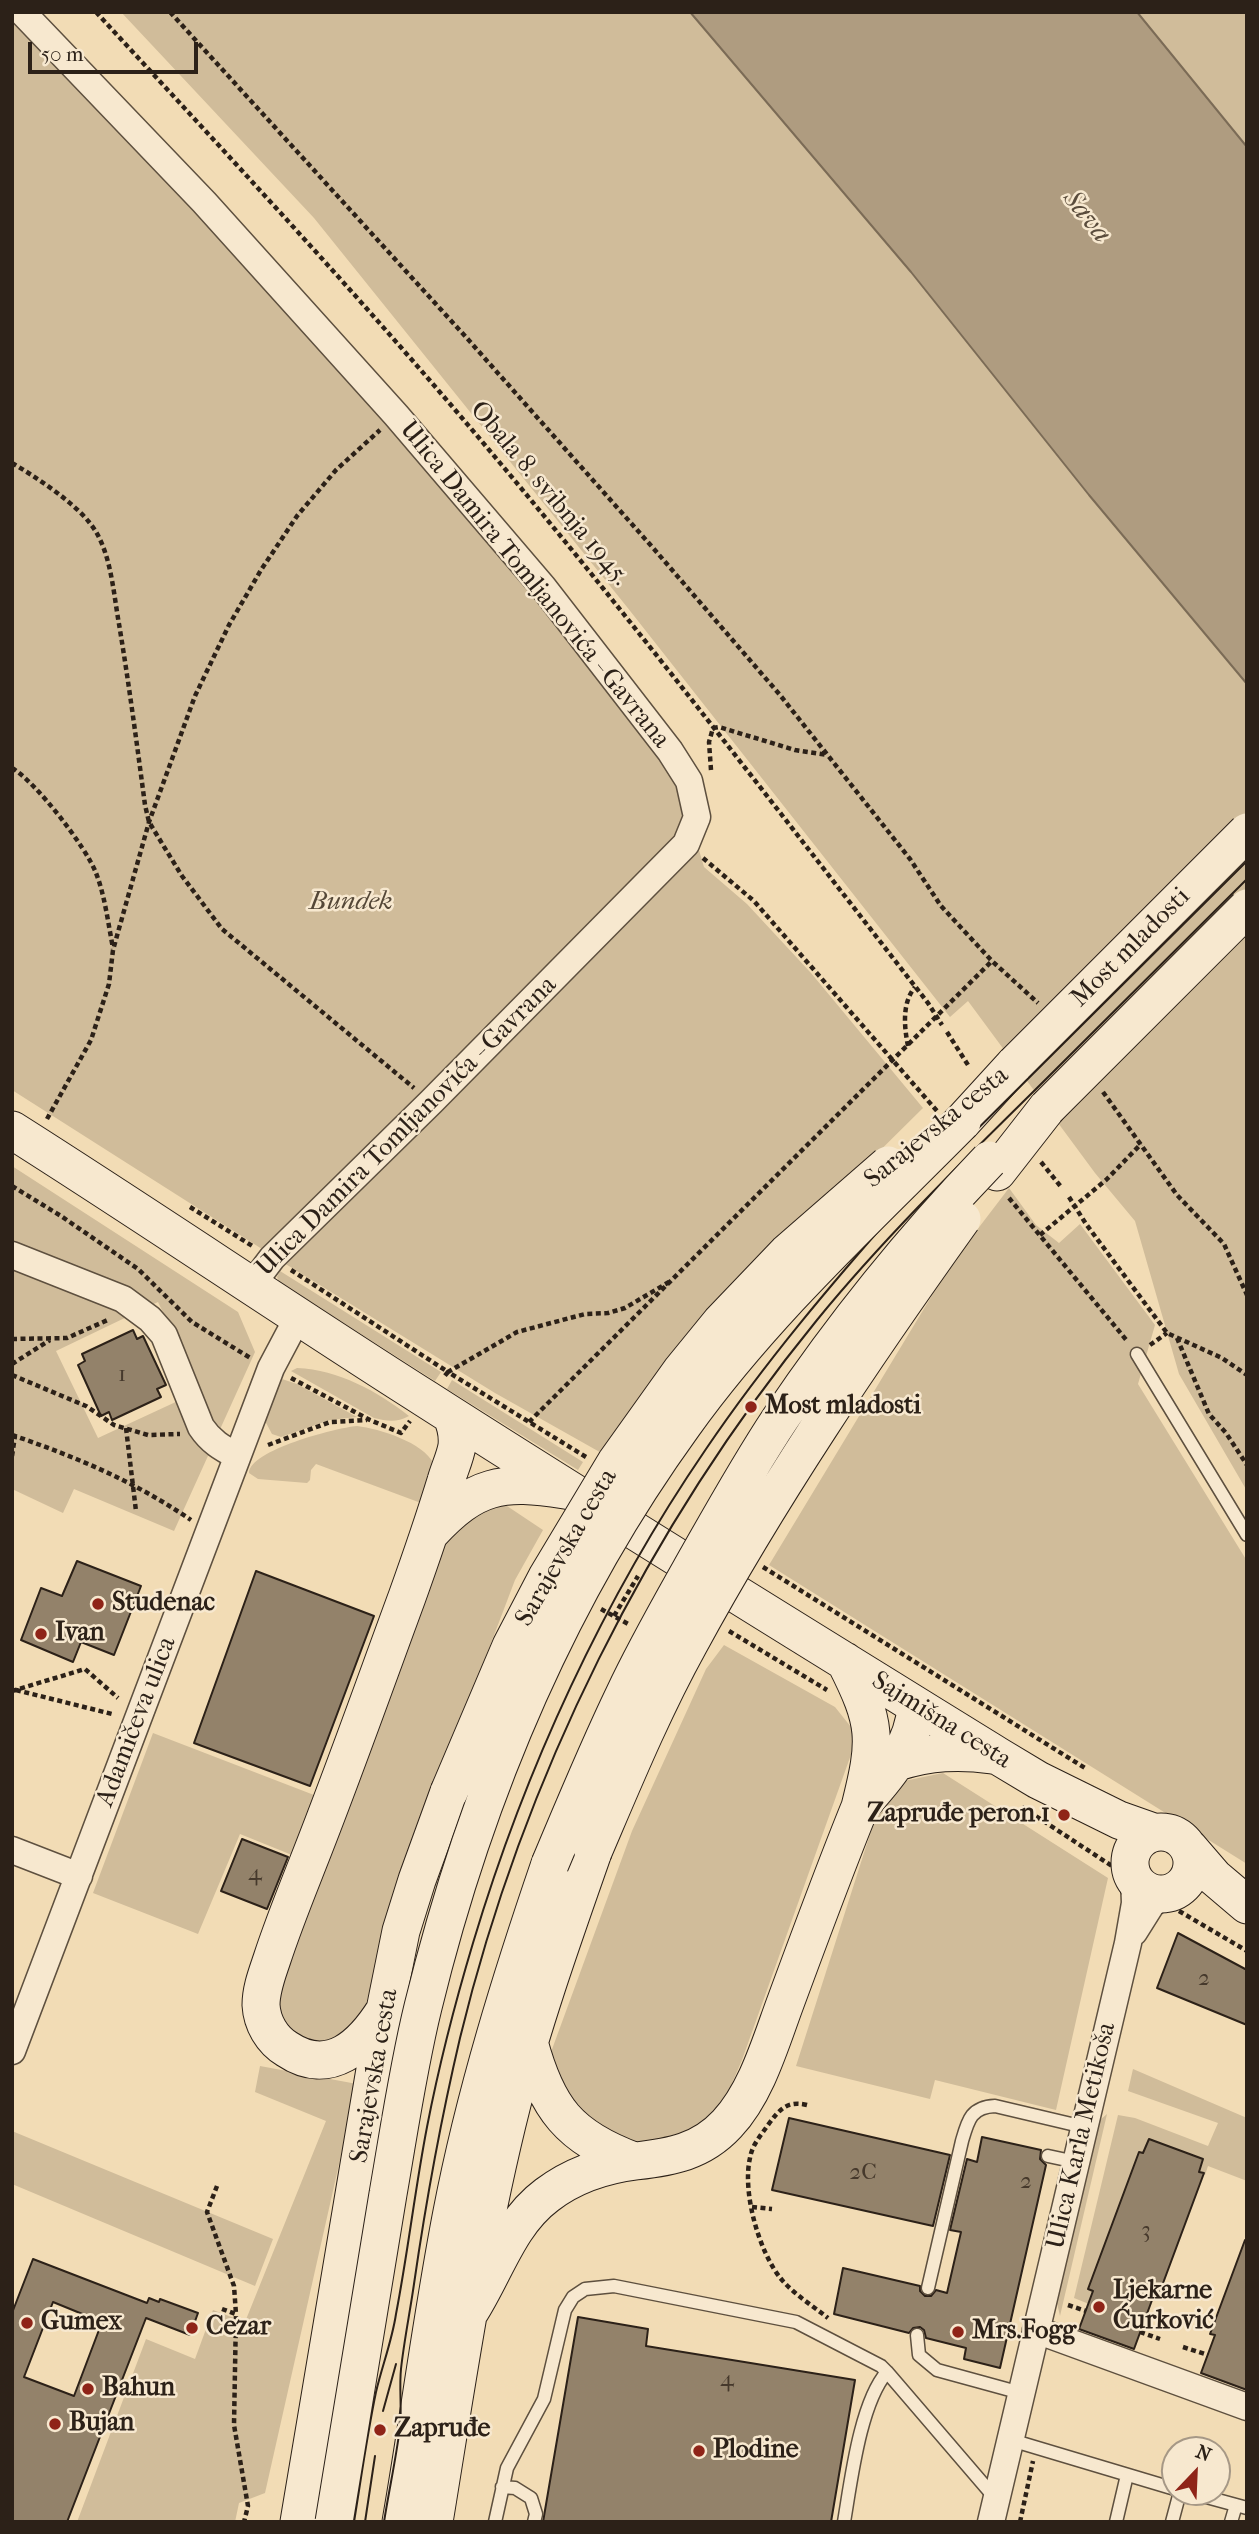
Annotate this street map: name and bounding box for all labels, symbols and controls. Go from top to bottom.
scale bar [32,28,201,72]
text: 50 m [41,42,84,66]
water label: Sava [1055,184,1117,250]
street label: Obala 8. svibnja 1945. [463,395,635,593]
street label: Ulica Damira Tomljanovića - Gavrana [392,415,676,755]
street label: Most mladosti [1065,882,1197,1014]
park label: Bundek [309,887,393,919]
street label: Ulica Damira Tomljanovića - Gavrana [250,970,564,1284]
street label: Sarajevska cesta [859,1060,1015,1196]
house number: 1 [118,1361,126,1389]
place label: Most mladosti [765,1391,921,1423]
marker: Most mladosti [743,1399,759,1415]
street label: Sarajevska cesta [509,1464,625,1632]
place label: Studenac [112,1588,215,1620]
marker: Studenac [90,1596,106,1612]
place label: Ivan [55,1618,105,1650]
marker: Ivan [33,1626,49,1642]
street label: Adamičeva ulica [90,1633,184,1811]
street label: Sajmišna cesta [865,1666,1017,1776]
place label: Zapruđe peron 1 [867,1799,1050,1831]
marker: Zapruđe peron 1 [1056,1807,1072,1823]
house number: 4 [248,1860,262,1888]
house number: 2 [1198,1965,1210,1993]
street label: Sarajevska cesta [344,1986,406,2166]
street label: Ulica Karla Metikoša [1041,2019,1123,2253]
house number: 2C [849,2159,877,2187]
house number: 2 [1020,2168,1032,2196]
house number: 3 [1141,2217,1151,2245]
place label: Ljekarne Ćurković [1113,2276,1214,2338]
marker: Ljekarne Ćurković [1091,2299,1107,2315]
place label: Gumex [41,2307,122,2339]
place label: Cezar [206,2312,271,2344]
marker: Gumex [19,2315,35,2331]
place label: Mrs.Fogg [972,2316,1076,2348]
marker: Cezar [184,2320,200,2336]
marker: Mrs.Fogg [950,2324,966,2340]
house number: 4 [720,2366,734,2394]
place label: Bahun [102,2373,175,2405]
marker: Bahun [80,2381,96,2397]
place label: Bujan [69,2408,134,2440]
place label: Zapruđe [394,2414,490,2446]
marker: Bujan [47,2416,63,2432]
marker: Zapruđe [372,2422,388,2438]
place label: Plodine [713,2435,799,2467]
north arrow [1161,2436,1231,2506]
text: N [1192,2441,1214,2466]
marker: Plodine [691,2443,707,2459]

